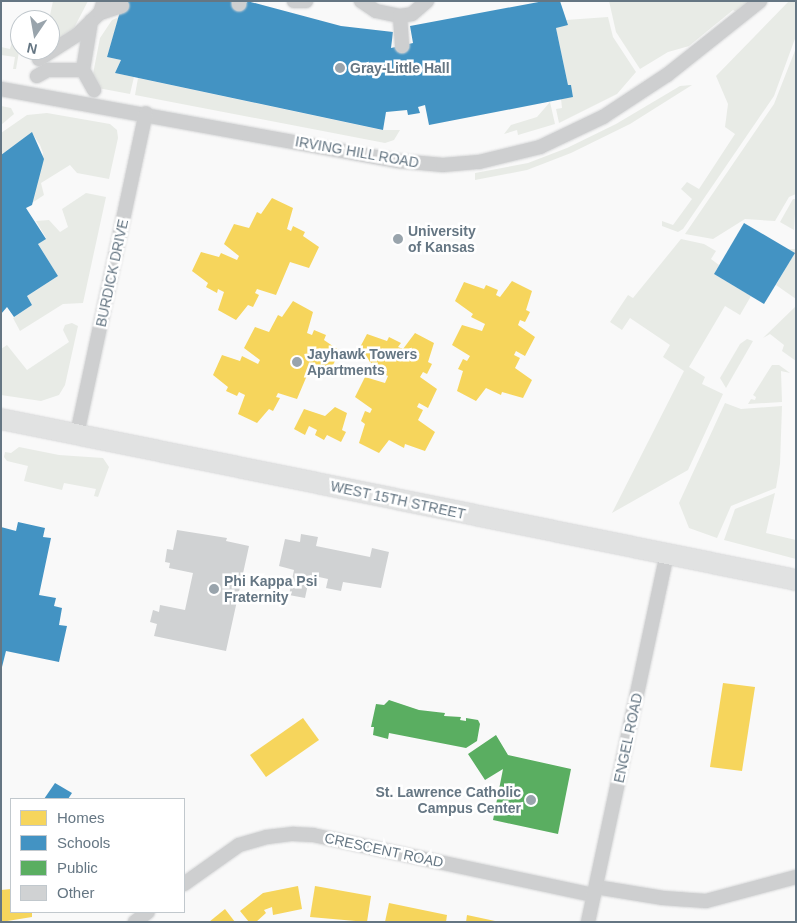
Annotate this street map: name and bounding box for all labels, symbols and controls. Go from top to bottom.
north arrow [10,10,60,60]
text: N [25,40,39,58]
place label: Gray-Little Hall [350,60,450,76]
marker: Gray-Little Hall [334,62,346,74]
street label: IRVING HILL ROAD [294,133,420,171]
street label: BURDICK DRIVE [92,218,132,328]
place label: University of Kansas [408,223,476,256]
marker: University of Kansas [392,233,404,245]
place label: Jayhawk Towers Apartments [307,346,417,378]
marker: Jayhawk Towers Apartments [291,356,303,368]
street label: WEST 15TH STREET [329,477,467,523]
place label: Phi Kappa Psi Fraternity [224,573,317,606]
marker: Phi Kappa Psi Fraternity [208,583,220,595]
street label: ENGEL ROAD [610,691,646,785]
place label: St. Lawrence Catholic Campus Center [376,784,521,816]
marker: St. Lawrence Catholic Campus Center [525,794,537,806]
legend [10,798,185,913]
text: Homes [57,809,105,826]
street label: CRESCENT ROAD [323,829,445,871]
text: Schools [57,834,110,851]
text: Public [57,859,98,876]
text: Other [57,884,95,901]

